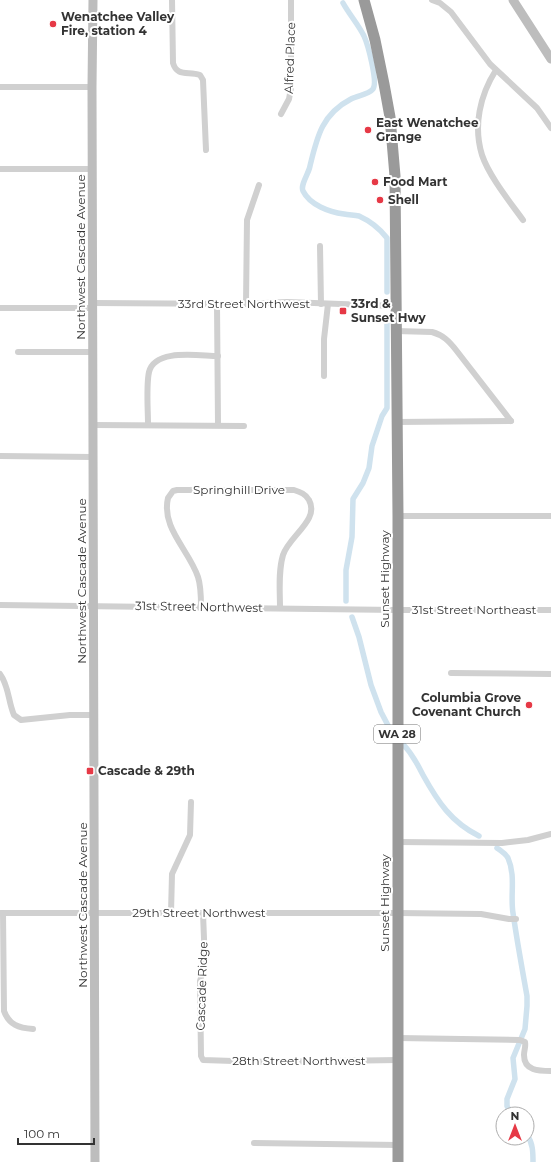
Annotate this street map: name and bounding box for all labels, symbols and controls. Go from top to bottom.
place label: Wenatchee Valley Fire, station 4 [61,9,175,38]
marker: Wenatchee Valley Fire, station 4 [48,19,58,29]
street label: Alfred Place [281,22,298,94]
place label: East Wenatchee Grange [376,115,479,144]
marker: East Wenatchee Grange [363,125,373,135]
street label: Northwest Cascade Avenue [73,174,88,340]
place label: Food Mart [383,174,448,189]
marker: Food Mart [370,177,380,187]
place label: Shell [388,192,419,207]
marker: Shell [375,195,385,205]
street label: 33rd Street Northwest [178,296,310,311]
place label: 33rd & Sunset Hwy [350,296,427,325]
marker: 33rd & Sunset Hwy [338,306,348,316]
street label: Springhill Drive [193,482,285,497]
street label: Northwest Cascade Avenue [74,498,89,664]
street label: Sunset Highway [377,530,392,628]
street label: 31st Street Northwest [135,598,263,615]
street label: 31st Street Northeast [412,602,536,617]
place label: Columbia Grove Covenant Church [412,690,521,719]
marker: Columbia Grove Covenant Church [524,700,534,710]
road number: WA 28 [374,725,420,743]
place label: Cascade & 29th [98,763,195,778]
marker: Cascade & 29th [85,766,95,776]
street label: Northwest Cascade Avenue [75,822,90,988]
street label: Sunset Highway [377,854,392,952]
street label: 29th Street Northwest [132,905,266,920]
street label: Cascade Ridge [192,941,211,1031]
street label: 28th Street Northwest [232,1053,366,1068]
north arrow [495,1106,535,1146]
text: N [511,1109,519,1123]
scale bar [18,1120,94,1146]
text: 100 m [24,1126,60,1141]

